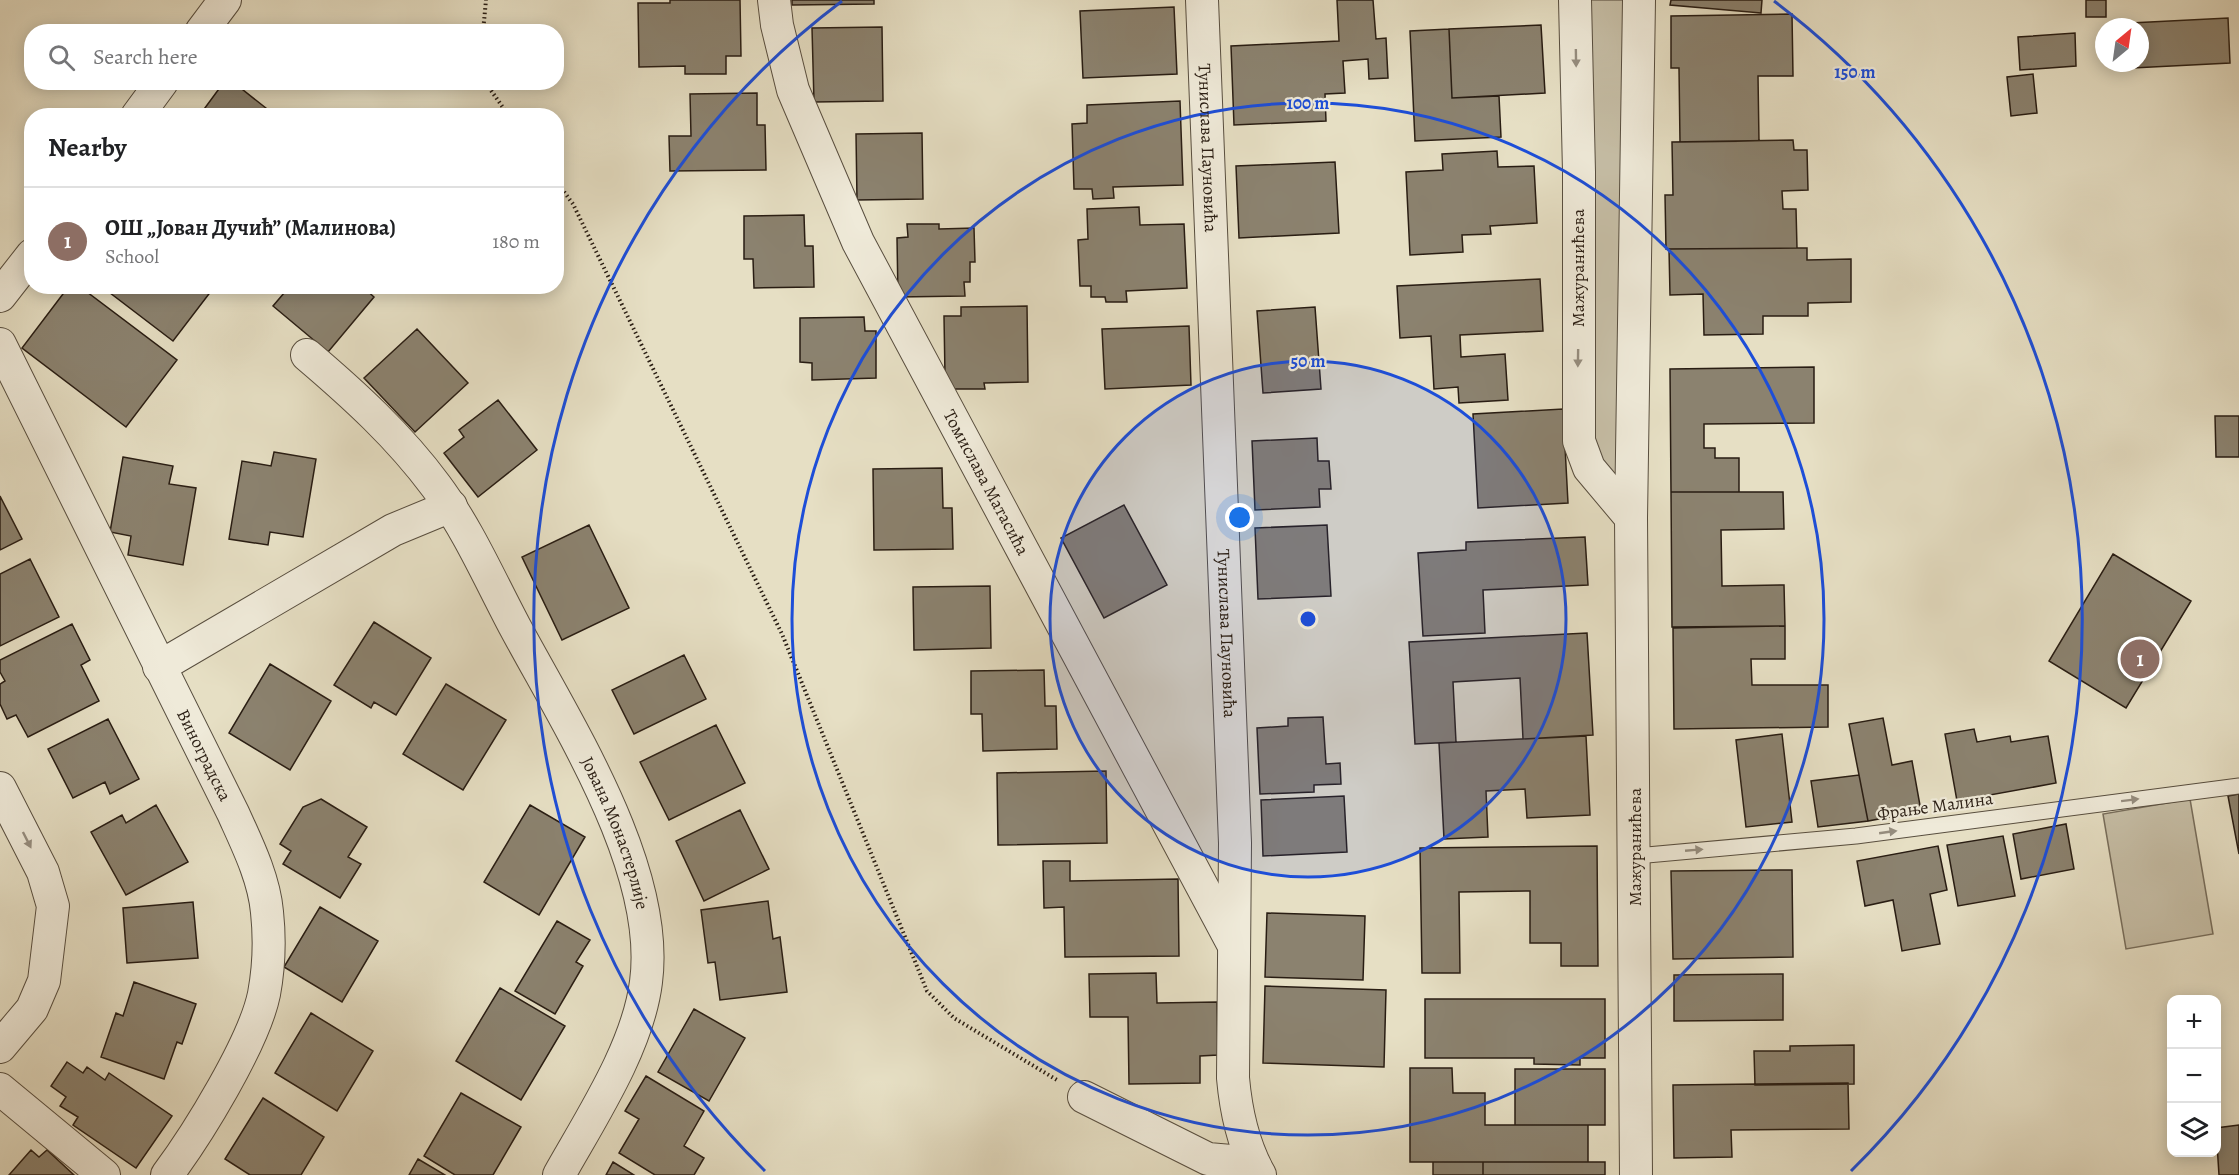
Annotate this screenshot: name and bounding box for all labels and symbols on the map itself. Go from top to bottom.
north arrow [2095,18,2149,72]
one-way arrow [1571,49,1581,68]
text: 150 m [1834,60,1876,84]
street label: Тунислава Пауновића [1192,63,1223,233]
text: 100 m [1287,91,1329,115]
street label: Мажуранићева [1566,208,1590,327]
text: 50 m [1291,349,1325,373]
one-way arrow [1573,349,1583,368]
street label: Томислава Матасића [938,405,1035,560]
your location [1225,503,1254,532]
street label: Тунислава Пауновића [1212,549,1242,719]
centre of rings [1298,609,1318,629]
pin: 1 [2120,636,2160,682]
street label: Виноградска [171,705,238,806]
street label: Јована Монастерлије [575,752,655,912]
street label: Фрање Малина [1875,786,1995,826]
street label: Мажуранићева [1623,787,1647,906]
one-way arrow [2120,795,2139,805]
one-way arrow [1879,827,1898,837]
one-way arrow [22,832,32,849]
one-way arrow [1684,846,1703,855]

